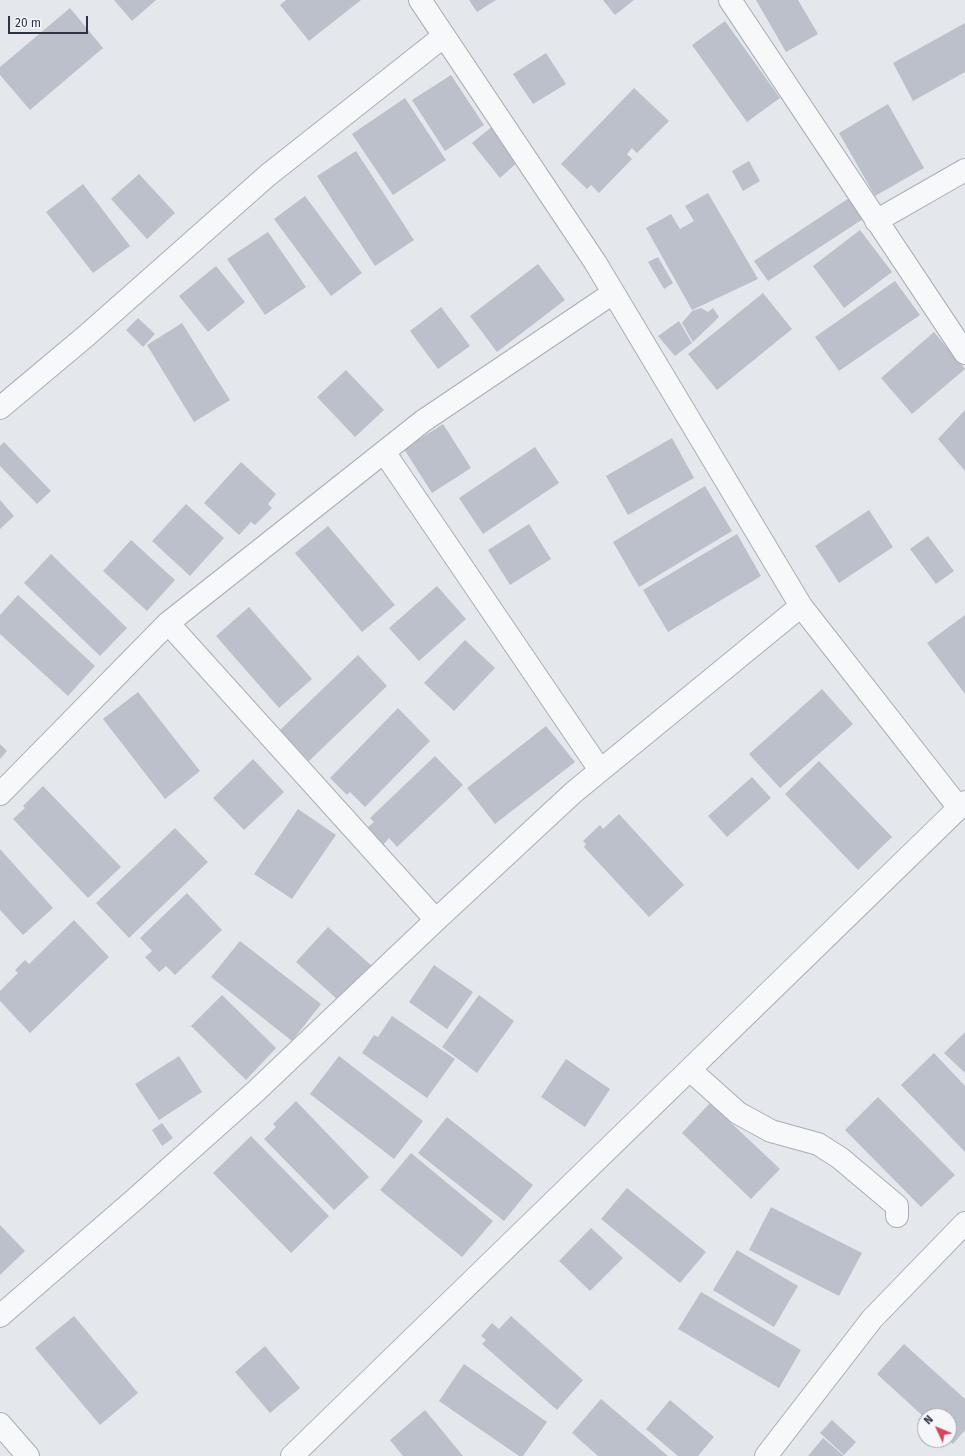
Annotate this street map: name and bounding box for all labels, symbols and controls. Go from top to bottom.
scale bar [10,8,90,34]
text: 20 m [15,16,41,30]
north arrow [917,1408,957,1448]
text: N [922,1413,936,1427]

